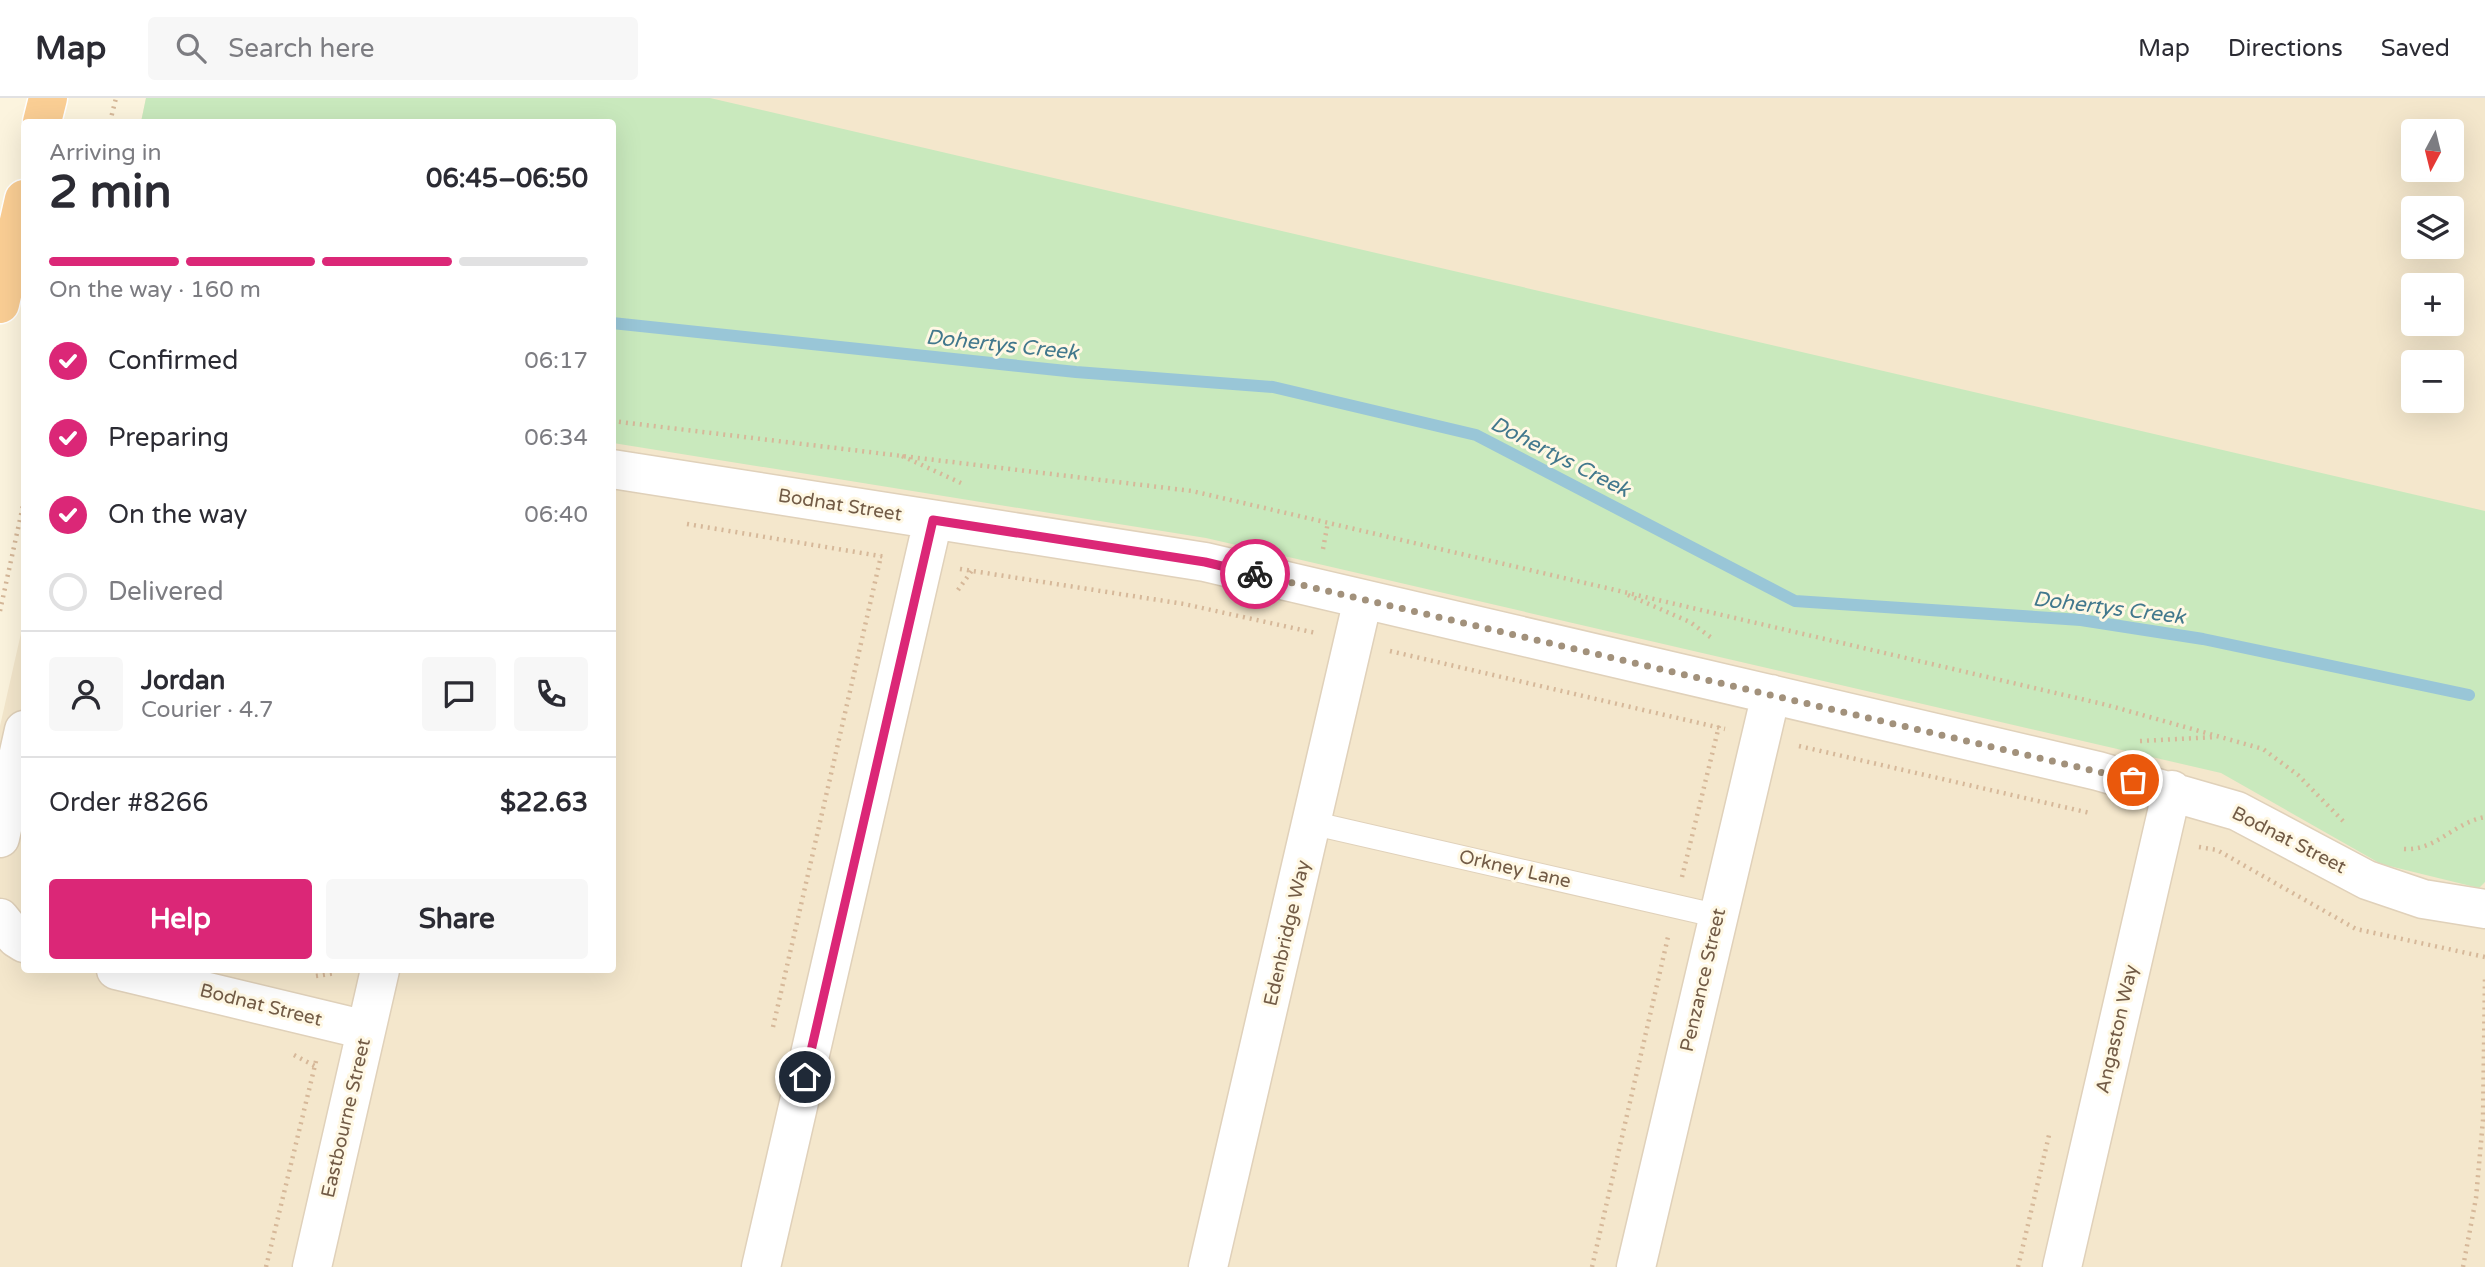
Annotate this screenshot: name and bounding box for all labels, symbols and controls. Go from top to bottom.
search box [148,17,638,80]
text: Map [35,29,106,68]
icon: search [172,29,210,67]
text: Search here [228,33,374,64]
text: Map [2138,34,2190,63]
text: Directions [2228,34,2343,63]
text: Saved [2381,34,2450,63]
north arrow [2401,119,2464,182]
map controls [2401,119,2464,413]
text: Arriving in [49,139,162,167]
text: 06:45–06:50 [426,163,588,194]
text: 2 min [49,165,172,220]
button: layers [2401,196,2464,259]
button: + [2401,273,2464,336]
text: On the way · 160 m [49,276,261,304]
water label: Dohertys Creek [925,325,1081,366]
icon: check [49,342,87,380]
text: Confirmed [108,345,238,376]
text: 06:17 [524,347,588,375]
button: − [2401,350,2464,413]
water label: Dohertys Creek [1486,411,1635,504]
icon: check [49,419,87,457]
text: Preparing [108,422,229,453]
text: 06:34 [524,424,588,452]
street label: Bodnat Street [776,484,904,526]
icon: check [49,496,87,534]
text: On the way [108,499,248,530]
text: 06:40 [524,501,588,529]
courier [1220,539,1290,609]
icon: bike [1236,555,1274,593]
text: Delivered [108,576,224,607]
water label: Dohertys Creek [2032,586,2188,630]
button: person [49,657,123,731]
button: chat [422,657,496,731]
button: phone [514,657,588,731]
text: Jordan [141,665,225,696]
text: Courier · 4.7 [141,696,274,724]
pin [2103,750,2163,810]
icon: bag [2114,761,2152,799]
text: Order #8266 [49,787,209,818]
text: $22.63 [500,787,588,818]
street label: Bodnat Street [2228,802,2350,878]
street label: Orkney Lane [1457,845,1573,893]
street label: Edenbridge Way [1260,858,1314,1008]
button: Help [49,879,312,959]
button: Share [326,879,588,959]
street label: Penzance Street [1676,906,1730,1054]
street label: Angaston Way [2091,962,2143,1096]
street label: Bodnat Street [198,979,324,1031]
street label: Eastbourne Street [317,1036,375,1200]
pin [775,1047,835,1107]
icon: home [786,1058,824,1096]

